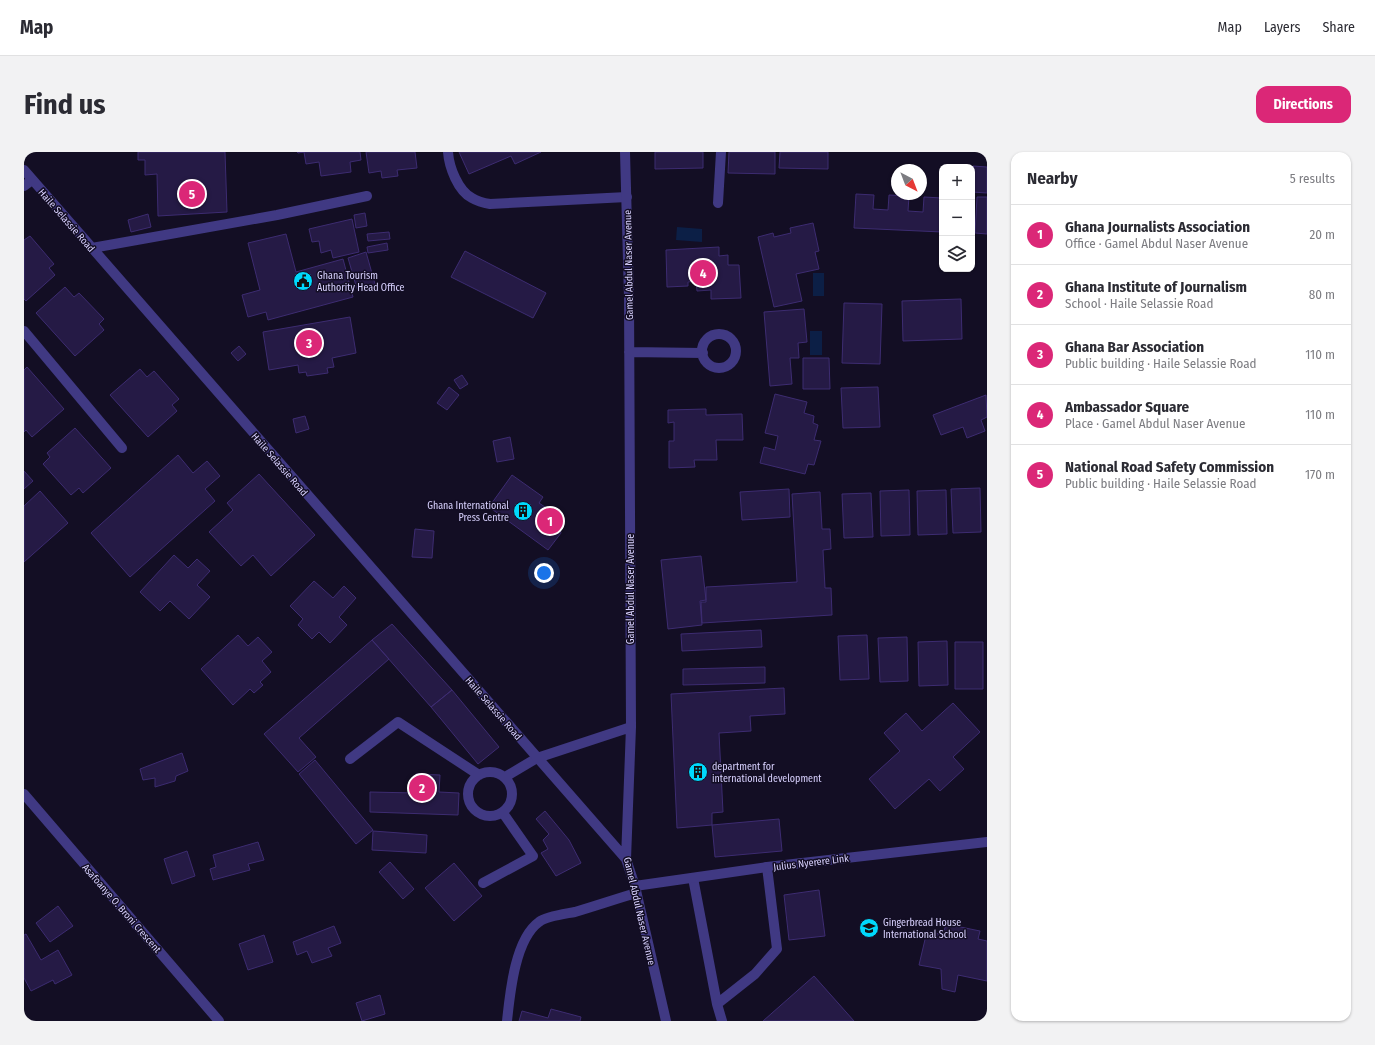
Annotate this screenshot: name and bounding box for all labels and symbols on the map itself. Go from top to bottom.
north arrow [891,164,927,200]
pin: 5 [179,179,205,209]
street label: Haile Selassie Road [36,187,97,255]
street label: Gamel Abdul Naser Avenue [622,210,636,320]
pin: 4 [690,258,716,288]
public building icon: Ghana Tourism Authority Head Office [292,270,314,292]
place label: Ghana Tourism Authority Head Office [317,270,405,294]
pin: 3 [296,328,322,358]
street label: Haile Selassie Road [249,431,310,499]
place label: Ghana International Press Centre [427,500,509,524]
building icon: Ghana International Press Centre [512,500,534,522]
pin: 1 [537,506,563,536]
street label: Gamel Abdul Naser Avenue [625,534,637,644]
your location [534,563,554,583]
street label: Haile Selassie Road [463,675,524,743]
building icon: department for international development [687,761,709,783]
place label: department for international development [712,761,822,785]
pin: 2 [409,773,435,803]
street label: Julius Nyerere Link [773,852,850,874]
street label: Gamel Abdul Naser Avenue [621,856,657,966]
street label: Asafoanye O. Broni Crescent [79,862,164,956]
school or university icon: Gingerbread House International School [858,917,880,939]
place label: Gingerbread House International School [883,917,967,941]

